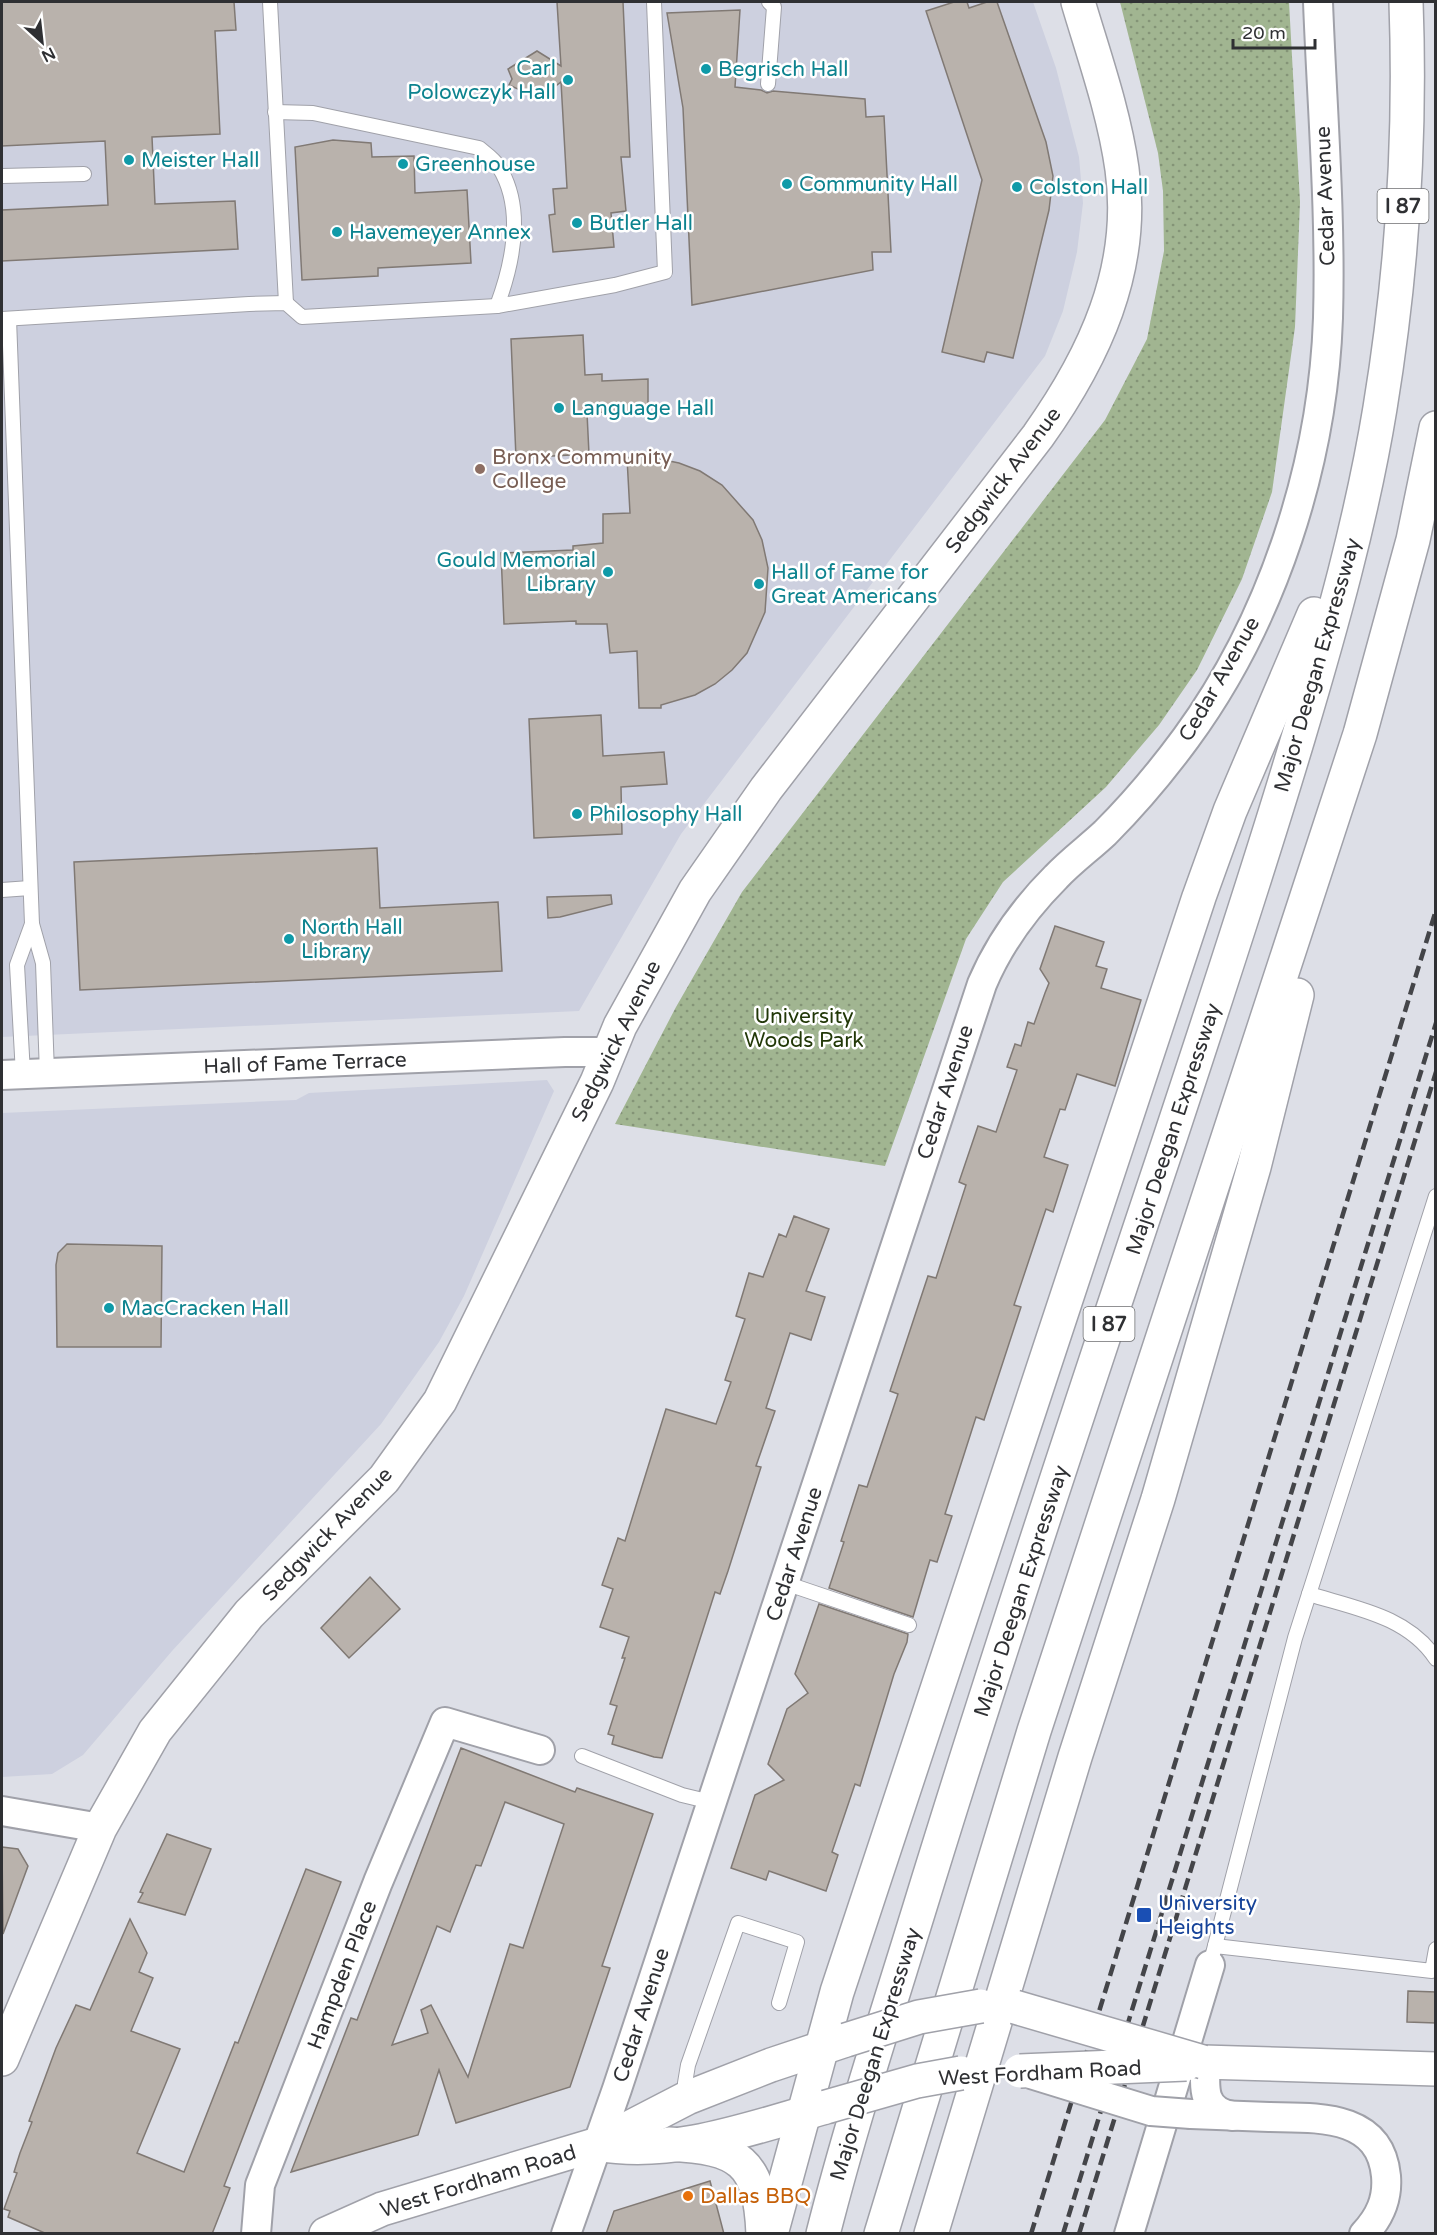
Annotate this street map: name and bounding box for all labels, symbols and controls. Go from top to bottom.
north arrow [12,12,72,72]
scale bar [1233,12,1316,50]
text: 20 m [1242,22,1286,44]
text: N [38,43,59,66]
place label: Carl Polowczyk Hall [407,56,556,105]
place label: Begrisch Hall [718,57,849,82]
marker: Begrisch Hall [699,62,713,76]
marker: Carl Polowczyk Hall [561,73,575,87]
street label: Cedar Avenue [1311,126,1340,266]
place label: Meister Hall [141,148,259,173]
place label: Greenhouse [415,152,536,177]
marker: Meister Hall [122,153,136,167]
marker: Greenhouse [396,157,410,171]
place label: Community Hall [799,172,958,197]
place label: Colston Hall [1029,175,1148,200]
marker: Community Hall [780,177,794,191]
marker: Colston Hall [1010,180,1024,194]
road number: I 87 [1378,189,1428,223]
place label: Butler Hall [589,211,693,236]
marker: Butler Hall [570,216,584,230]
place label: Havemeyer Annex [349,220,531,245]
marker: Havemeyer Annex [330,225,344,239]
place label: Language Hall [571,396,714,421]
marker: Language Hall [552,401,566,415]
street label: Sedgwick Avenue [940,402,1067,558]
place label: Bronx Community College [492,445,672,494]
marker: Bronx Community College [473,462,487,476]
street label: Major Deegan Expressway [1269,535,1366,795]
place label: Gould Memorial Library [436,548,596,597]
place label: Hall of Fame for Great Americans [771,560,937,609]
marker: Gould Memorial Library [601,565,615,579]
marker: Hall of Fame for Great Americans [752,577,766,591]
street label: Cedar Avenue [1174,612,1265,746]
place label: Philosophy Hall [589,802,743,827]
marker: Philosophy Hall [570,807,584,821]
place label: North Hall Library [301,915,403,964]
marker: North Hall Library [282,932,296,946]
street label: Sedgwick Avenue [567,956,666,1126]
street label: Major Deegan Expressway [1121,1000,1226,1258]
park label: University Woods Park [744,1004,864,1053]
street label: Cedar Avenue [912,1022,979,1163]
street label: Hall of Fame Terrace [203,1047,407,1080]
place label: MacCracken Hall [121,1296,289,1321]
marker: MacCracken Hall [102,1301,116,1315]
road number: I 87 [1084,1307,1134,1341]
street label: Sedgwick Avenue [257,1462,398,1606]
street label: Major Deegan Expressway [969,1462,1074,1720]
street label: Cedar Avenue [761,1484,828,1625]
place label: University Heights [1158,1891,1257,1940]
street label: Hampden Place [303,1897,382,2053]
marker: University Heights [1135,1906,1153,1924]
street label: Major Deegan Expressway [825,1925,926,2184]
street label: Cedar Avenue [608,1945,675,2086]
street label: West Fordham Road [938,2056,1142,2091]
street label: West Fordham Road [377,2140,579,2223]
place label: Dallas BBQ [700,2184,811,2209]
marker: Dallas BBQ [681,2189,695,2203]

